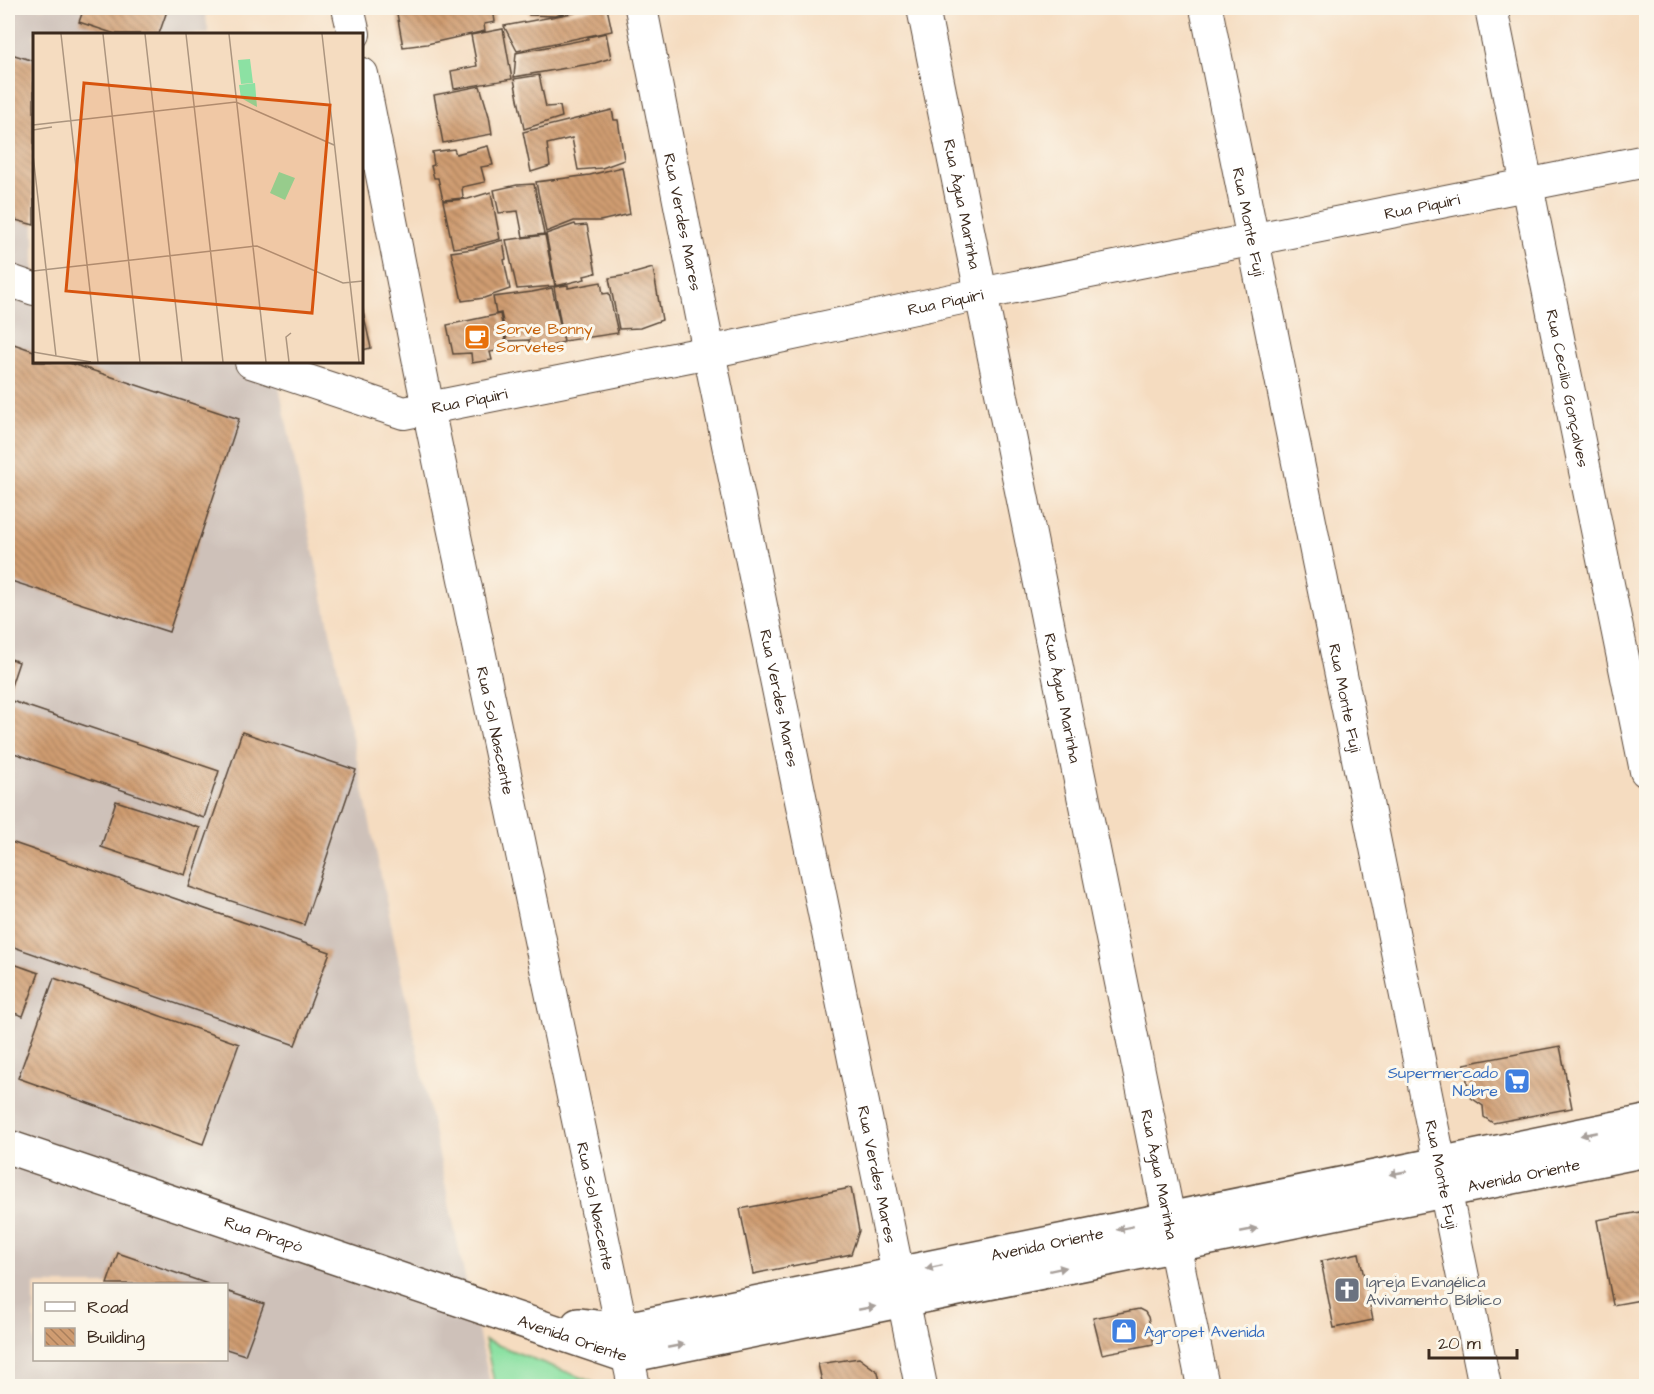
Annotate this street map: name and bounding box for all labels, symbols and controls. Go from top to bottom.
inset map [33,33,363,363]
street label: Rua Água Marinha [938,137,986,271]
street label: Rua Verdes Mares [658,151,707,293]
street label: Rua Monte Fuji [1227,166,1270,279]
street label: Rua Piquiri [1382,188,1462,225]
street label: Rua Piquiri [906,284,986,321]
street label: Rua Cecilio Gonçalves [1540,307,1594,469]
place label: Sorve Bonny Sorvetes [496,318,593,358]
cafe icon: Sorve Bonny Sorvetes [462,322,492,352]
street label: Rua Piquiri [430,382,510,419]
street label: Rua Verdes Mares [754,628,804,769]
street label: Rua Água Marinha [1038,631,1086,765]
street label: Rua Monte Fuji [1323,642,1367,755]
street label: Rua Sol Nascente [471,665,519,797]
place label: Supermercado Nobre [1388,1062,1498,1102]
supermarket icon: Supermercado Nobre [1502,1066,1532,1096]
street label: Rua Verdes Mares [852,1104,901,1245]
street label: Rua Água Marinha [1135,1108,1183,1241]
street label: Rua Monte Fuji [1419,1118,1463,1231]
one-way arrow [1579,1130,1598,1139]
street label: Rua Sol Nascente [571,1140,619,1273]
street label: Avenida Oriente [1466,1154,1582,1198]
one-way arrow [1388,1169,1407,1178]
street label: Rua Pirapó [221,1211,306,1258]
street label: Avenida Oriente [989,1222,1106,1267]
one-way arrow [1115,1224,1134,1233]
one-way arrow [1240,1225,1259,1234]
one-way arrow [924,1263,943,1272]
one-way arrow [1049,1264,1068,1273]
place label: Igreja Evangélica Avivamento Bíblico [1366,1271,1501,1311]
church icon: Igreja Evangélica Avivamento Bíblico [1332,1275,1362,1305]
legend [33,1283,228,1361]
text: Road [87,1295,128,1320]
one-way arrow [858,1303,877,1312]
street label: Avenida Oriente [515,1310,630,1367]
shop icon: Agropet Avenida [1109,1316,1139,1346]
place label: Agropet Avenida [1144,1321,1265,1344]
scale bar [1429,1322,1518,1360]
text: Building [87,1325,145,1351]
text: 20 m [1438,1331,1481,1356]
one-way arrow [666,1341,685,1350]

